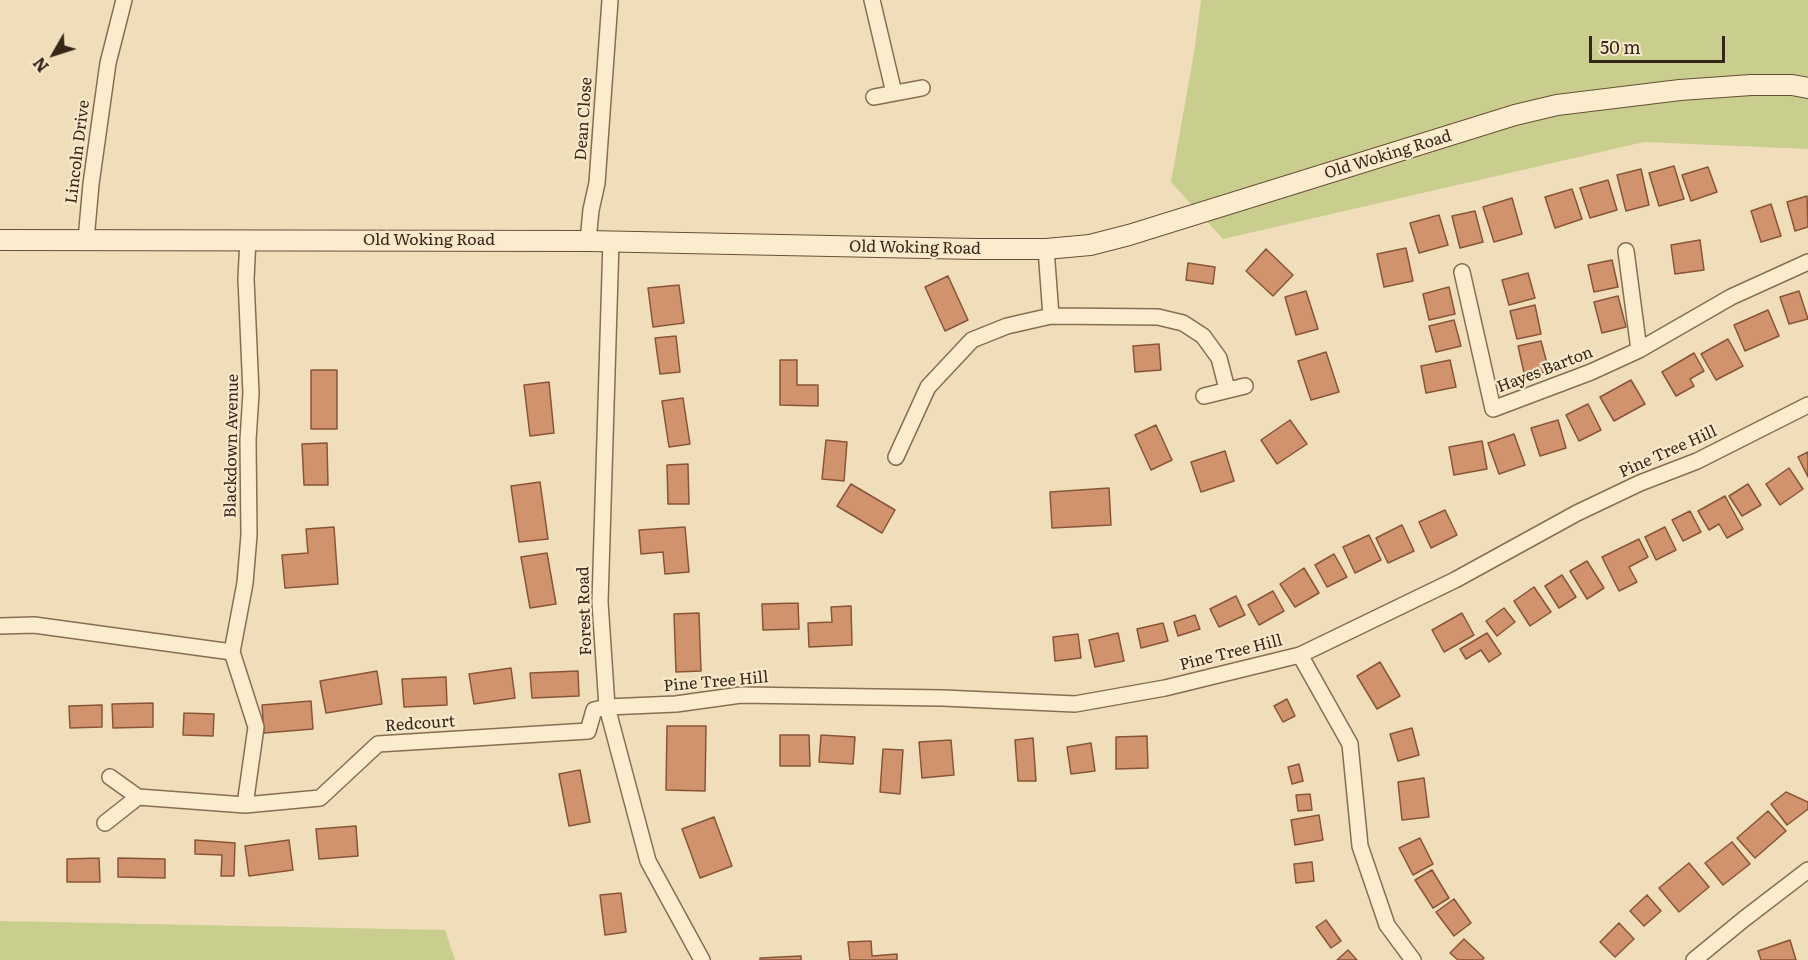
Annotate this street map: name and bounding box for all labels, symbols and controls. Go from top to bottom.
north arrow [24,24,84,84]
scale bar [1592,24,1728,62]
text: 50 m [1600,33,1641,60]
text: N [26,53,54,78]
street label: Dean Close [572,77,596,161]
street label: Lincoln Drive [62,99,94,205]
street label: Old Woking Road [1322,127,1454,183]
street label: Old Woking Road [363,230,495,250]
street label: Old Woking Road [849,237,981,259]
street label: Hayes Barton [1494,343,1596,397]
street label: Blackdown Avenue [221,374,243,518]
street label: Pine Tree Hill [1616,422,1720,482]
street label: Forest Road [574,566,596,656]
street label: Pine Tree Hill [1178,631,1284,675]
street label: Pine Tree Hill [663,668,769,696]
street label: Redcourt [384,712,456,736]

